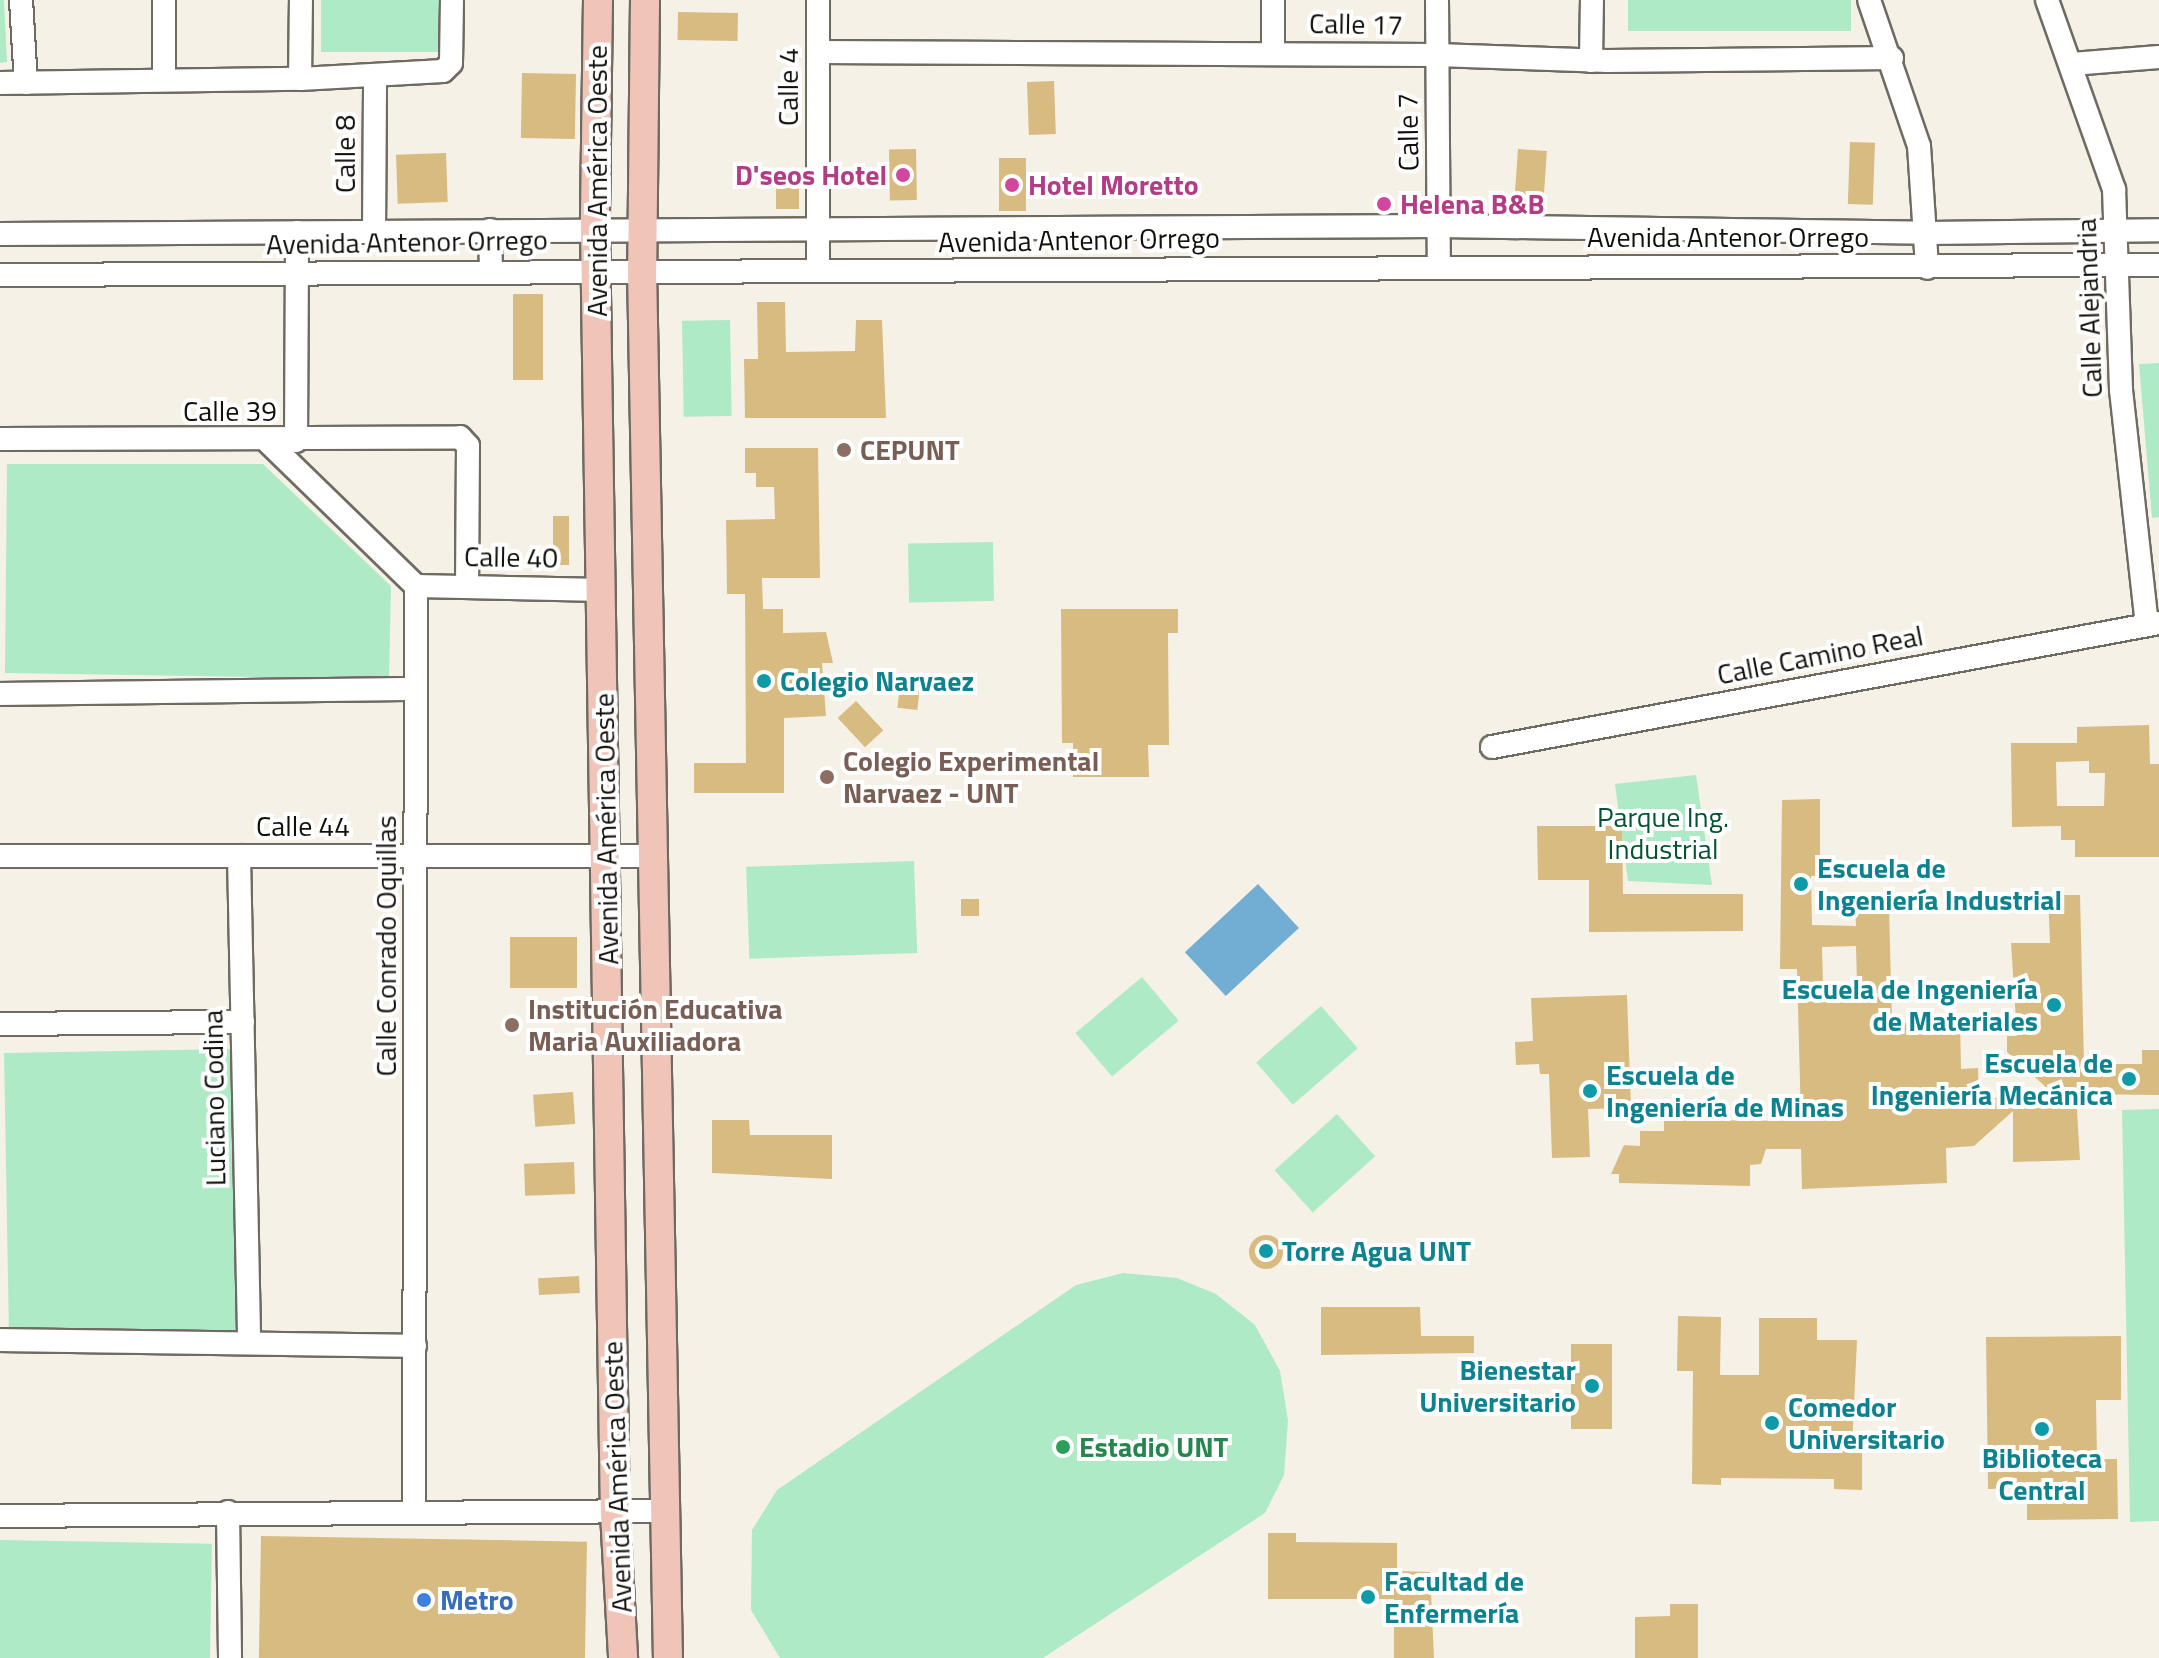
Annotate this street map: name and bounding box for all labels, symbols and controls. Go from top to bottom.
street label: Calle 17 [1309,6,1403,42]
street label: Avenida América Oeste [580,45,614,317]
street label: Calle 4 [771,48,805,126]
street label: Calle 7 [1391,93,1425,171]
street label: Calle 8 [328,115,362,193]
place label: D'seos Hotel [735,158,887,192]
marker: D'seos Hotel [894,166,912,184]
place label: Hotel Moretto [1028,168,1199,202]
marker: Hotel Moretto [1003,176,1021,194]
place label: Helena B&B [1400,187,1545,221]
marker: Helena B&B [1375,195,1393,213]
street label: Calle Alejandria [2069,218,2109,398]
street label: Avenida Antenor Orrego [1587,220,1869,254]
street label: Avenida Antenor Orrego [938,221,1220,259]
street label: Avenida Antenor Orrego [266,223,548,261]
street label: Calle 39 [183,394,277,428]
place label: CEPUNT [860,433,960,467]
marker: CEPUNT [835,441,853,459]
street label: Calle 40 [464,539,558,575]
street label: Calle Camino Real [1714,619,1926,691]
place label: Colegio Narvaez [780,664,974,698]
marker: Colegio Narvaez [755,672,773,690]
street label: Avenida América Oeste [587,693,625,965]
place label: Colegio Experimental Narvaez - UNT [843,744,1099,810]
marker: Colegio Experimental Narvaez - UNT [818,768,836,786]
park label: Parque Ing. Industrial [1597,800,1729,866]
street label: Calle 44 [256,809,350,843]
street label: Calle Conrado Oquillas [369,816,403,1076]
place label: Escuela de Ingeniería Industrial [1817,851,2062,917]
marker: Escuela de Ingeniería Industrial [1792,875,1810,893]
place label: Escuela de Ingeniería de Materiales [1782,972,2038,1038]
place label: Institución Educativa Maria Auxiliadora [528,992,783,1058]
marker: Escuela de Ingeniería de Materiales [2045,996,2063,1014]
street label: Luciano Codina [196,1010,232,1186]
marker: Institución Educativa Maria Auxiliadora [503,1016,521,1034]
place label: Escuela de Ingeniería Mecánica [1871,1046,2113,1112]
place label: Escuela de Ingeniería de Minas [1606,1058,1844,1124]
marker: Escuela de Ingeniería Mecánica [2120,1070,2138,1088]
marker: Escuela de Ingeniería de Minas [1581,1082,1599,1100]
place label: Torre Agua UNT [1282,1234,1471,1268]
marker: Torre Agua UNT [1257,1242,1275,1260]
street label: Avenida América Oeste [595,1341,639,1613]
place label: Bienestar Universitario [1419,1353,1576,1419]
marker: Bienestar Universitario [1583,1377,1601,1395]
place label: Comedor Universitario [1788,1390,1945,1456]
marker: Comedor Universitario [1763,1414,1781,1432]
marker: Biblioteca Central [2033,1420,2051,1438]
place label: Estadio UNT [1079,1430,1228,1464]
marker: Estadio UNT [1054,1438,1072,1456]
place label: Biblioteca Central [1982,1441,2102,1507]
place label: Facultad de Enfermería [1384,1564,1524,1630]
place label: Metro [440,1583,514,1617]
marker: Facultad de Enfermería [1359,1588,1377,1606]
marker: Metro [415,1591,433,1609]

